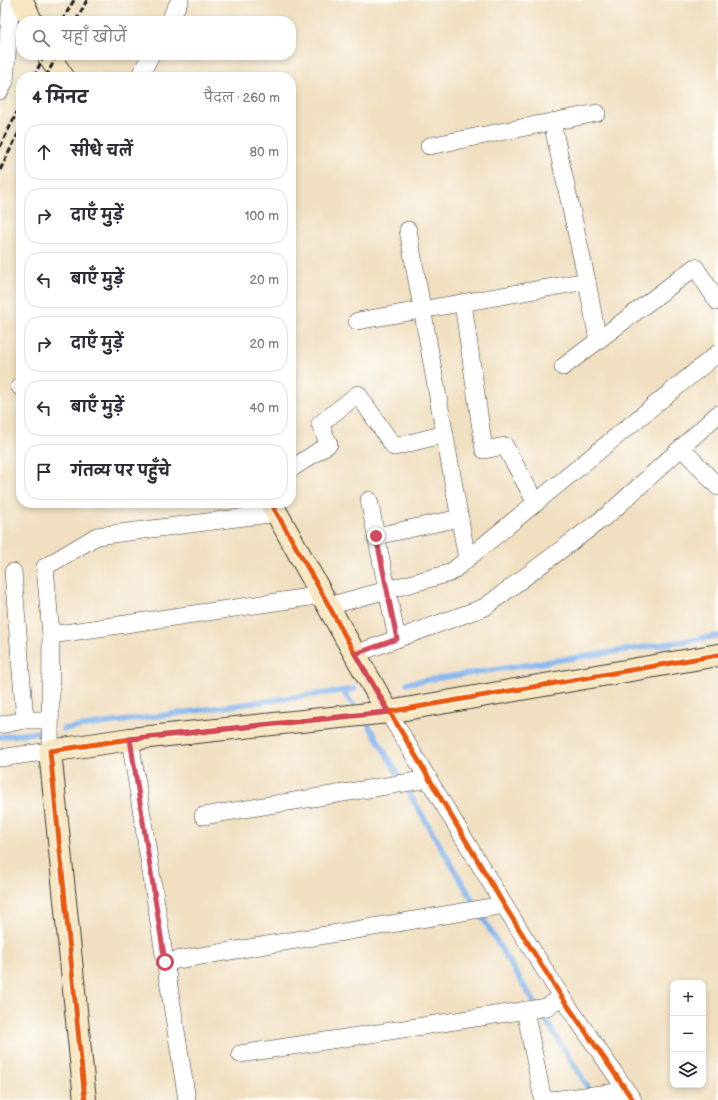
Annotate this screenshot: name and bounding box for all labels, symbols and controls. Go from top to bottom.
search box [16,16,296,60]
icon: search [30,27,52,49]
text: यहाँ खोजें [62,28,127,47]
text: 4 मिनट [32,88,88,108]
text: पैदल · 260 m [204,90,280,106]
icon: ahead [33,141,55,163]
text: सीधे चलें [71,142,133,161]
text: 80 m [250,144,279,160]
icon: right [33,205,55,227]
text: दाएँ मुड़ें [71,206,123,225]
text: 100 m [244,208,279,224]
icon: left [33,269,55,291]
text: बाएँ मुड़ें [71,270,124,289]
text: 20 m [249,272,279,288]
icon: right [33,333,55,355]
text: दाएँ मुड़ें [71,334,123,353]
text: 20 m [249,336,279,352]
icon: left [33,397,55,419]
text: बाएँ मुड़ें [71,398,124,417]
text: 40 m [249,400,279,416]
icon: arrive [33,461,55,483]
text: गंतव्य पर पहुँचे [71,462,170,481]
route end [367,527,385,545]
route start [156,953,174,971]
map controls [670,980,706,1088]
button: + [670,980,706,1016]
button: − [670,1016,706,1052]
button: layers [670,1052,706,1088]

